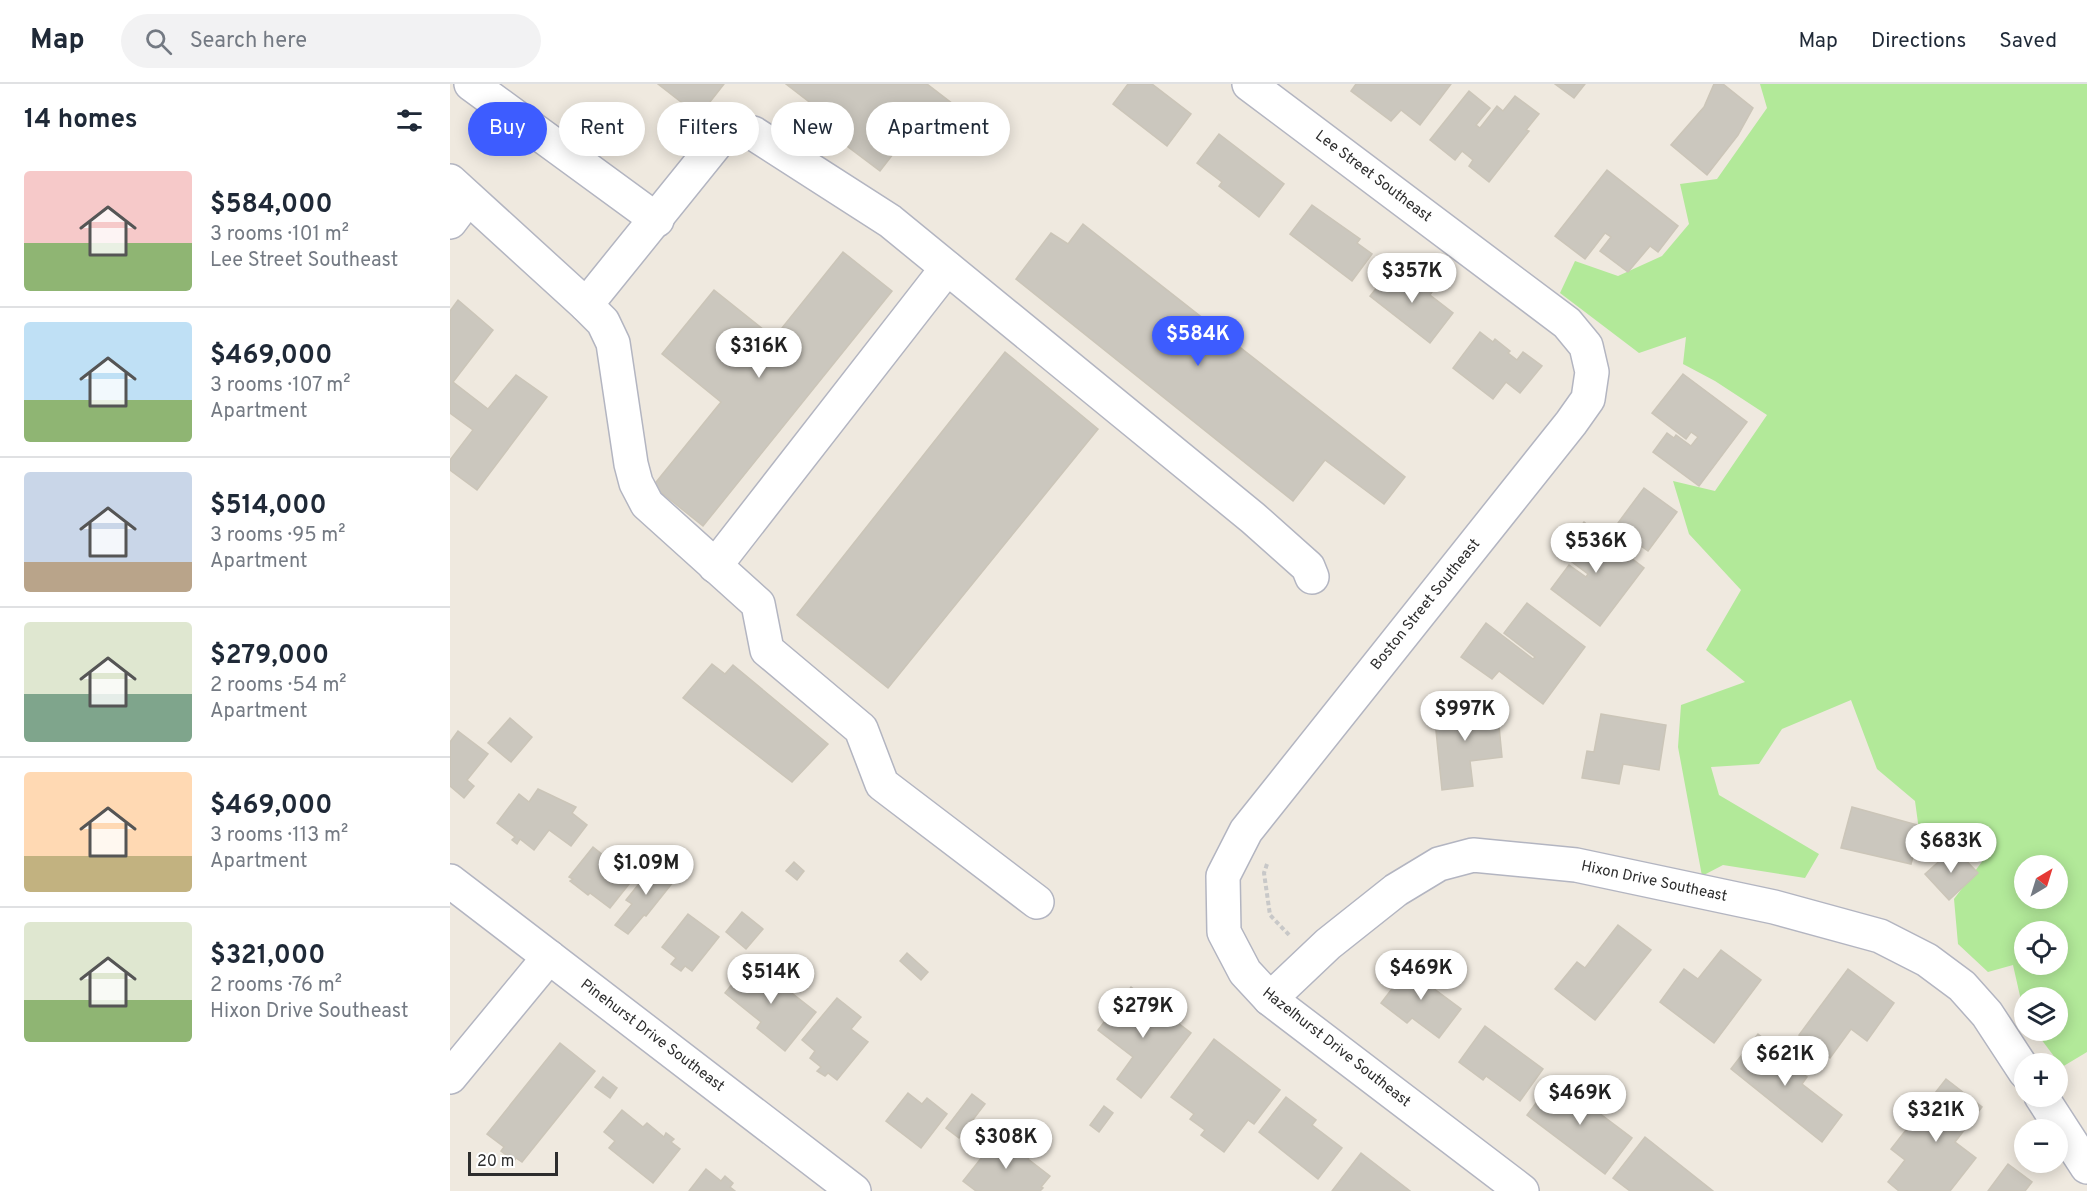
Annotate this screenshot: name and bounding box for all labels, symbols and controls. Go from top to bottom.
search box [121,14,541,68]
text: Map [30,23,85,59]
icon: search [142,25,175,58]
text: Search here [190,28,307,55]
text: Map [1798,28,1838,55]
text: Directions [1871,28,1966,55]
text: Saved [1999,28,2057,55]
chip: Buy [468,102,547,156]
chip: Rent [559,102,645,156]
chip: Filters [657,102,759,156]
chip: New [771,102,854,156]
chip: Apartment [866,102,1010,156]
text: 14 homes [24,104,138,137]
icon: filters [393,104,426,137]
street label: Lee Street Southeast [1311,127,1435,227]
text: $584,000 [210,189,333,222]
icon: home [72,195,144,267]
text: 3 rooms · 101 m² [210,222,349,248]
text: Lee Street Southeast [210,248,398,274]
pin: $357K [1370,253,1454,304]
text: $357K [1381,259,1443,285]
pin: $584K [1156,316,1240,367]
text: $584K [1166,322,1230,348]
pin: $316K [717,328,801,379]
text: $316K [730,334,788,360]
text: $469,000 [210,340,332,373]
icon: home [72,346,144,418]
text: 3 rooms · 107 m² [210,373,351,399]
text: Apartment [210,399,308,425]
text: $514,000 [210,490,327,523]
icon: home [72,496,144,568]
text: 3 rooms · 95 m² [210,523,346,549]
pin: $536K [1554,523,1638,574]
text: $536K [1565,529,1627,555]
street label: Boston Street Southeast [1367,535,1485,675]
text: Apartment [210,549,308,575]
text: $279,000 [210,640,329,673]
icon: home [72,646,144,718]
text: 2 rooms · 54 m² [210,673,347,699]
pin: $997K [1423,691,1507,742]
text: $997K [1434,697,1496,723]
text: Apartment [210,699,308,725]
text: $469,000 [210,790,332,823]
icon: home [72,796,144,868]
text: 3 rooms · 113 m² [210,823,348,849]
pin: $683K [1909,823,1993,874]
text: $683K [1919,829,1983,855]
pin: $1.09M [597,845,695,896]
text: Apartment [210,849,308,875]
text: $1.09M [613,851,679,877]
north arrow [2014,855,2068,909]
map controls [2014,855,2068,1173]
street label: Hixon Drive Southeast [1579,857,1729,907]
button: locate [2014,921,2068,975]
text: $321,000 [210,940,325,973]
icon: home [72,946,144,1018]
pin: $469K [1379,950,1463,1001]
pin: $514K [729,954,813,1005]
text: $469K [1389,956,1453,982]
text: $514K [741,960,801,986]
text: 2 rooms · 76 m² [210,973,342,999]
street label: Pinehurst Drive Southeast [576,976,728,1096]
street label: Hazelhurst Drive Southeast [1258,984,1414,1112]
button: layers [2014,987,2068,1041]
pin: $279K [1101,988,1185,1039]
text: $279K [1112,994,1174,1020]
text: Hixon Drive Southeast [210,999,409,1025]
pin: $621K [1743,1036,1827,1087]
text: $621K [1756,1042,1814,1068]
button: + [2014,1053,2068,1107]
pin: $469K [1538,1075,1622,1126]
text: $469K [1548,1081,1612,1107]
pin: $321K [1894,1092,1978,1143]
text: $321K [1907,1098,1965,1124]
pin: $308K [964,1119,1048,1170]
button: − [2014,1119,2068,1173]
text: $308K [974,1125,1038,1151]
scale bar [468,1149,558,1176]
text: 20 m [477,1152,514,1172]

